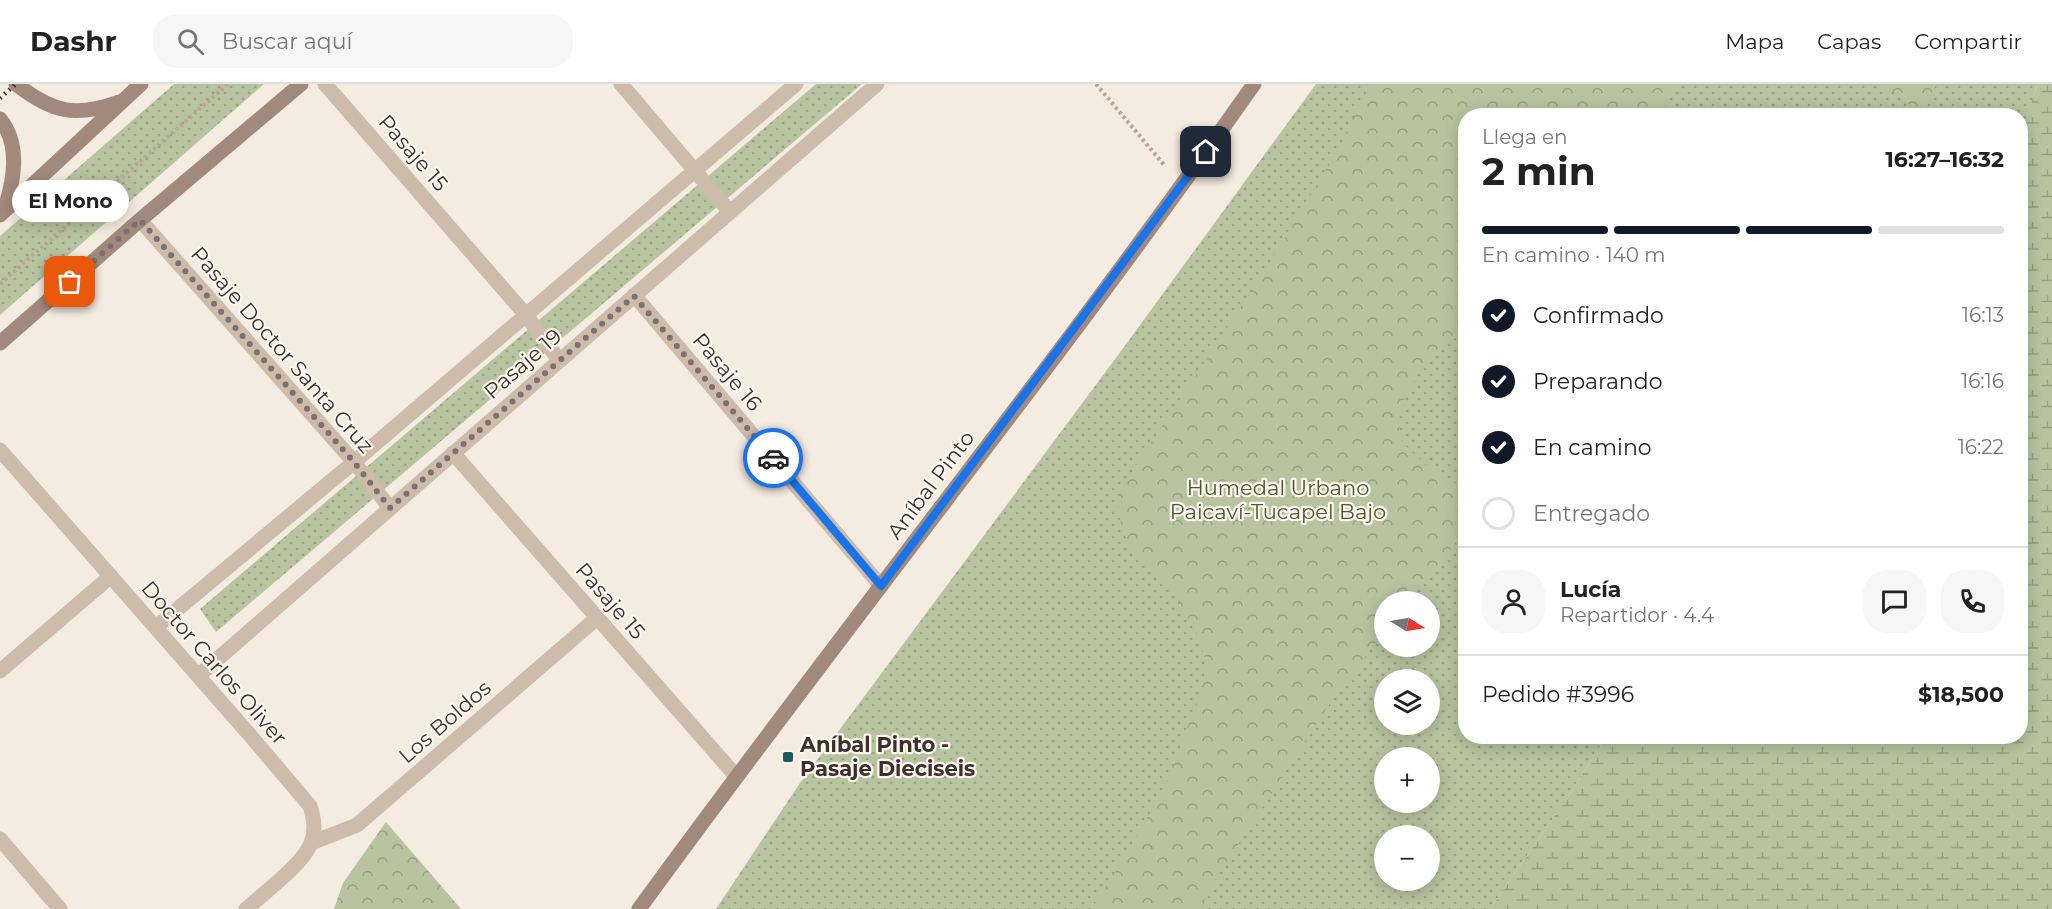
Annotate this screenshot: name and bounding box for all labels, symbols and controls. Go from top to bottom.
search box [153,14,573,68]
text: Dashr [30,24,117,58]
icon: search [174,25,207,58]
text: Buscar aquí [222,28,352,55]
text: Mapa [1725,29,1784,54]
text: Capas [1817,29,1881,54]
text: Compartir [1914,29,2022,54]
street label: Pasaje 15 [373,109,453,196]
text: Llega en [1482,125,1568,149]
pin [1180,126,1231,177]
icon: home [1189,135,1222,168]
text: 16:27–16:32 [1885,146,2004,173]
text: 2 min [1482,147,1596,195]
callout: El Mono [11,180,128,222]
text: El Mono [28,189,113,213]
street label: Pasaje Doctor Santa Cruz [186,241,379,458]
text: En camino · 140 m [1482,243,1666,267]
pin [44,256,95,307]
icon: bag [53,265,86,298]
icon: check [1482,299,1515,332]
text: Confirmado [1533,302,1664,329]
text: 16:13 [1962,303,2004,327]
street label: Pasaje 19 [479,323,566,404]
street label: Pasaje 16 [688,328,767,416]
icon: check [1482,365,1515,398]
text: Preparando [1533,368,1662,395]
text: 16:16 [1961,369,2004,393]
street label: Aníbal Pinto [882,426,979,544]
courier [743,428,803,488]
icon: check [1482,431,1515,464]
text: En camino [1533,434,1652,461]
text: 16:22 [1958,435,2004,459]
icon: car [757,442,790,475]
park label: Humedal Urbano Paicaví-Tucapel Bajo [1170,475,1386,524]
text: Entregado [1533,500,1650,527]
street label: Pasaje 15 [570,557,650,644]
button: person [1482,570,1545,633]
button: chat [1863,570,1926,633]
button: phone [1941,570,2004,633]
street label: Doctor Carlos Oliver [136,576,292,750]
text: Lucía [1560,576,1621,603]
north arrow [1374,591,1440,657]
map controls [1374,591,1440,891]
text: Repartidor · 4.4 [1560,603,1714,627]
button: layers [1374,669,1440,735]
street label: Los Boldos [394,675,496,768]
text: Pedido #3996 [1482,681,1634,708]
text: $18,500 [1918,681,2004,708]
place label: Aníbal Pinto - Pasaje Dieciseis [799,732,975,781]
button: + [1374,747,1440,813]
marker: Aníbal Pinto - Pasaje Dieciseis [781,750,795,764]
button: − [1374,825,1440,891]

